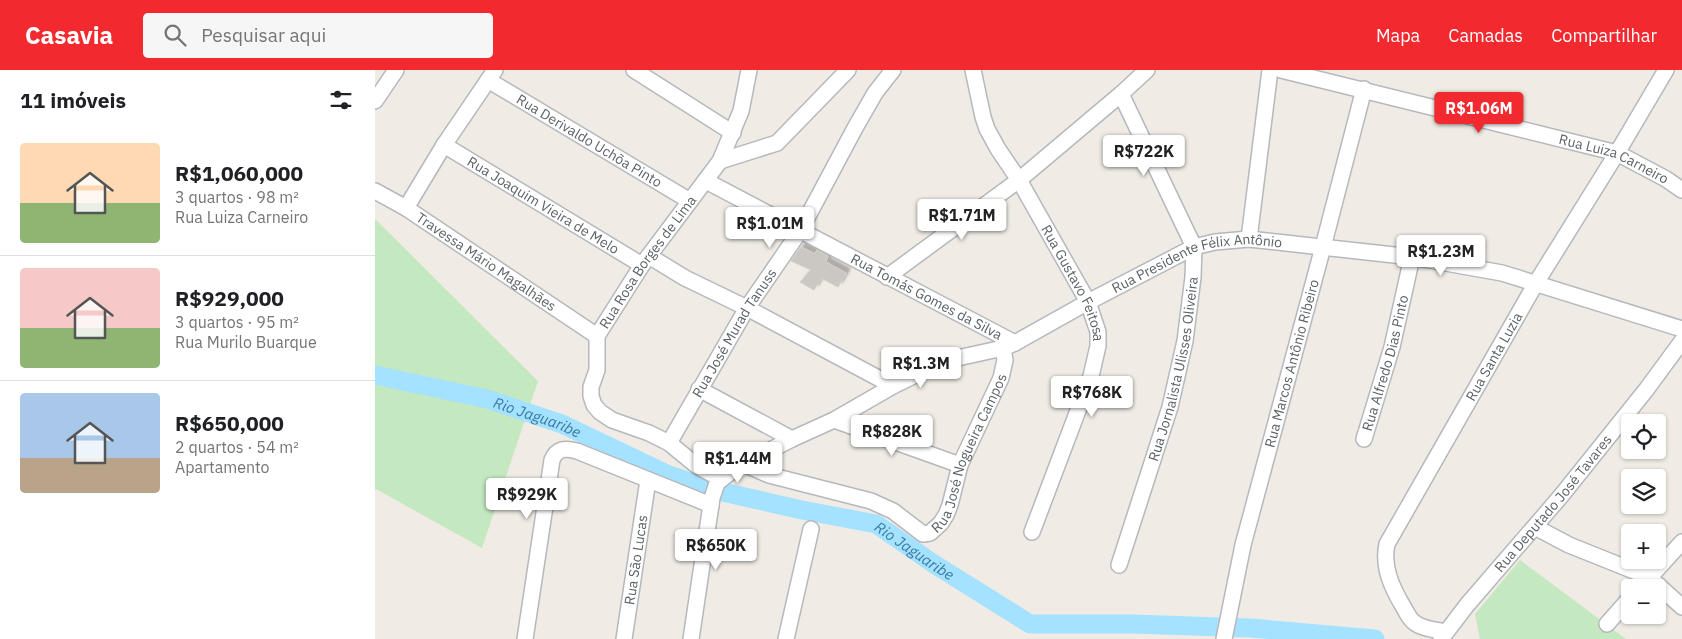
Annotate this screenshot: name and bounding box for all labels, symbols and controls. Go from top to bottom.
search box [143,13,493,58]
text: Casavia [25,19,113,51]
icon: search [161,21,189,49]
text: Pesquisar aqui [201,23,326,47]
text: Mapa [1376,24,1420,47]
text: Camadas [1448,24,1523,47]
text: Compartilhar [1551,24,1657,47]
text: 11 imóveis [20,86,126,114]
icon: filters [327,86,355,114]
street label: Rua Derivaldo Uchõa Pinto [513,90,665,191]
pin: R$1.06M [1433,92,1525,134]
text: R$1.06M [1445,98,1513,118]
street label: Rua Luiza Carneiro [1557,130,1672,188]
pin: R$722K [1103,134,1185,177]
text: R$722K [1114,141,1174,161]
street label: Rua Joaquim Vieira de Melo [464,152,623,258]
text: R$1,060,000 [175,159,303,187]
icon: home [60,163,120,223]
text: 3 quartos · 98 m² [175,187,299,207]
street label: Rua Rosa Borges de Lima [595,191,700,332]
pin: R$1.71M [916,198,1008,241]
text: R$1.71M [928,205,996,225]
pin: R$1.01M [724,206,816,249]
text: Rua Luiza Carneiro [175,207,308,227]
street label: Travessa Mário Magalhães [413,208,560,315]
text: R$1.01M [736,213,804,233]
street label: Rua Gustavo Feitosa [1037,222,1107,342]
street label: Rua Presidente Félix Antônio [1109,230,1283,297]
pin: R$1.23M [1395,234,1487,277]
text: R$1.23M [1407,241,1475,261]
street label: Rua Tomás Gomes da Silva [848,249,1006,344]
street label: Rua José Murad Tanuss [688,265,781,401]
street label: Rua Jornalista Ulisses Oliveira [1144,275,1202,464]
street label: Rua Marcos Antônio Ribeiro [1261,277,1323,449]
text: R$929,000 [175,284,284,312]
icon: home [60,288,120,348]
street label: Rua Alfredo Dias Pinto [1358,293,1412,433]
street label: Rua Santa Luzia [1462,309,1527,404]
text: 3 quartos · 95 m² [175,312,299,332]
text: Rua Murilo Buarque [175,332,317,352]
pin: R$1.3M [880,346,962,389]
text: R$1.3M [892,353,950,373]
street label: Rua José Nogueira Campos [927,372,1011,537]
pin: R$768K [1051,376,1133,418]
text: R$768K [1062,382,1122,402]
water label: Rio Jaguaribe [491,392,585,441]
text: R$650,000 [175,409,284,437]
icon: home [60,413,120,473]
pin: R$828K [851,414,933,457]
map controls [1621,414,1666,624]
button: locate [1621,414,1666,459]
text: R$828K [862,421,922,441]
street label: Rua Deputado José Tavares [1490,431,1616,576]
text: 2 quartos · 54 m² [175,437,299,457]
pin: R$1.44M [692,442,784,484]
text: R$1.44M [704,448,772,468]
text: Apartamento [175,457,270,477]
button: layers [1621,469,1666,514]
pin: R$929K [486,478,568,520]
text: R$929K [497,484,557,504]
street label: Rua São Lucas [620,514,652,606]
water label: Rio Jaguaribe [871,517,958,584]
button: + [1621,524,1666,569]
pin: R$650K [675,528,757,571]
text: R$650K [686,535,746,555]
button: − [1621,579,1666,624]

